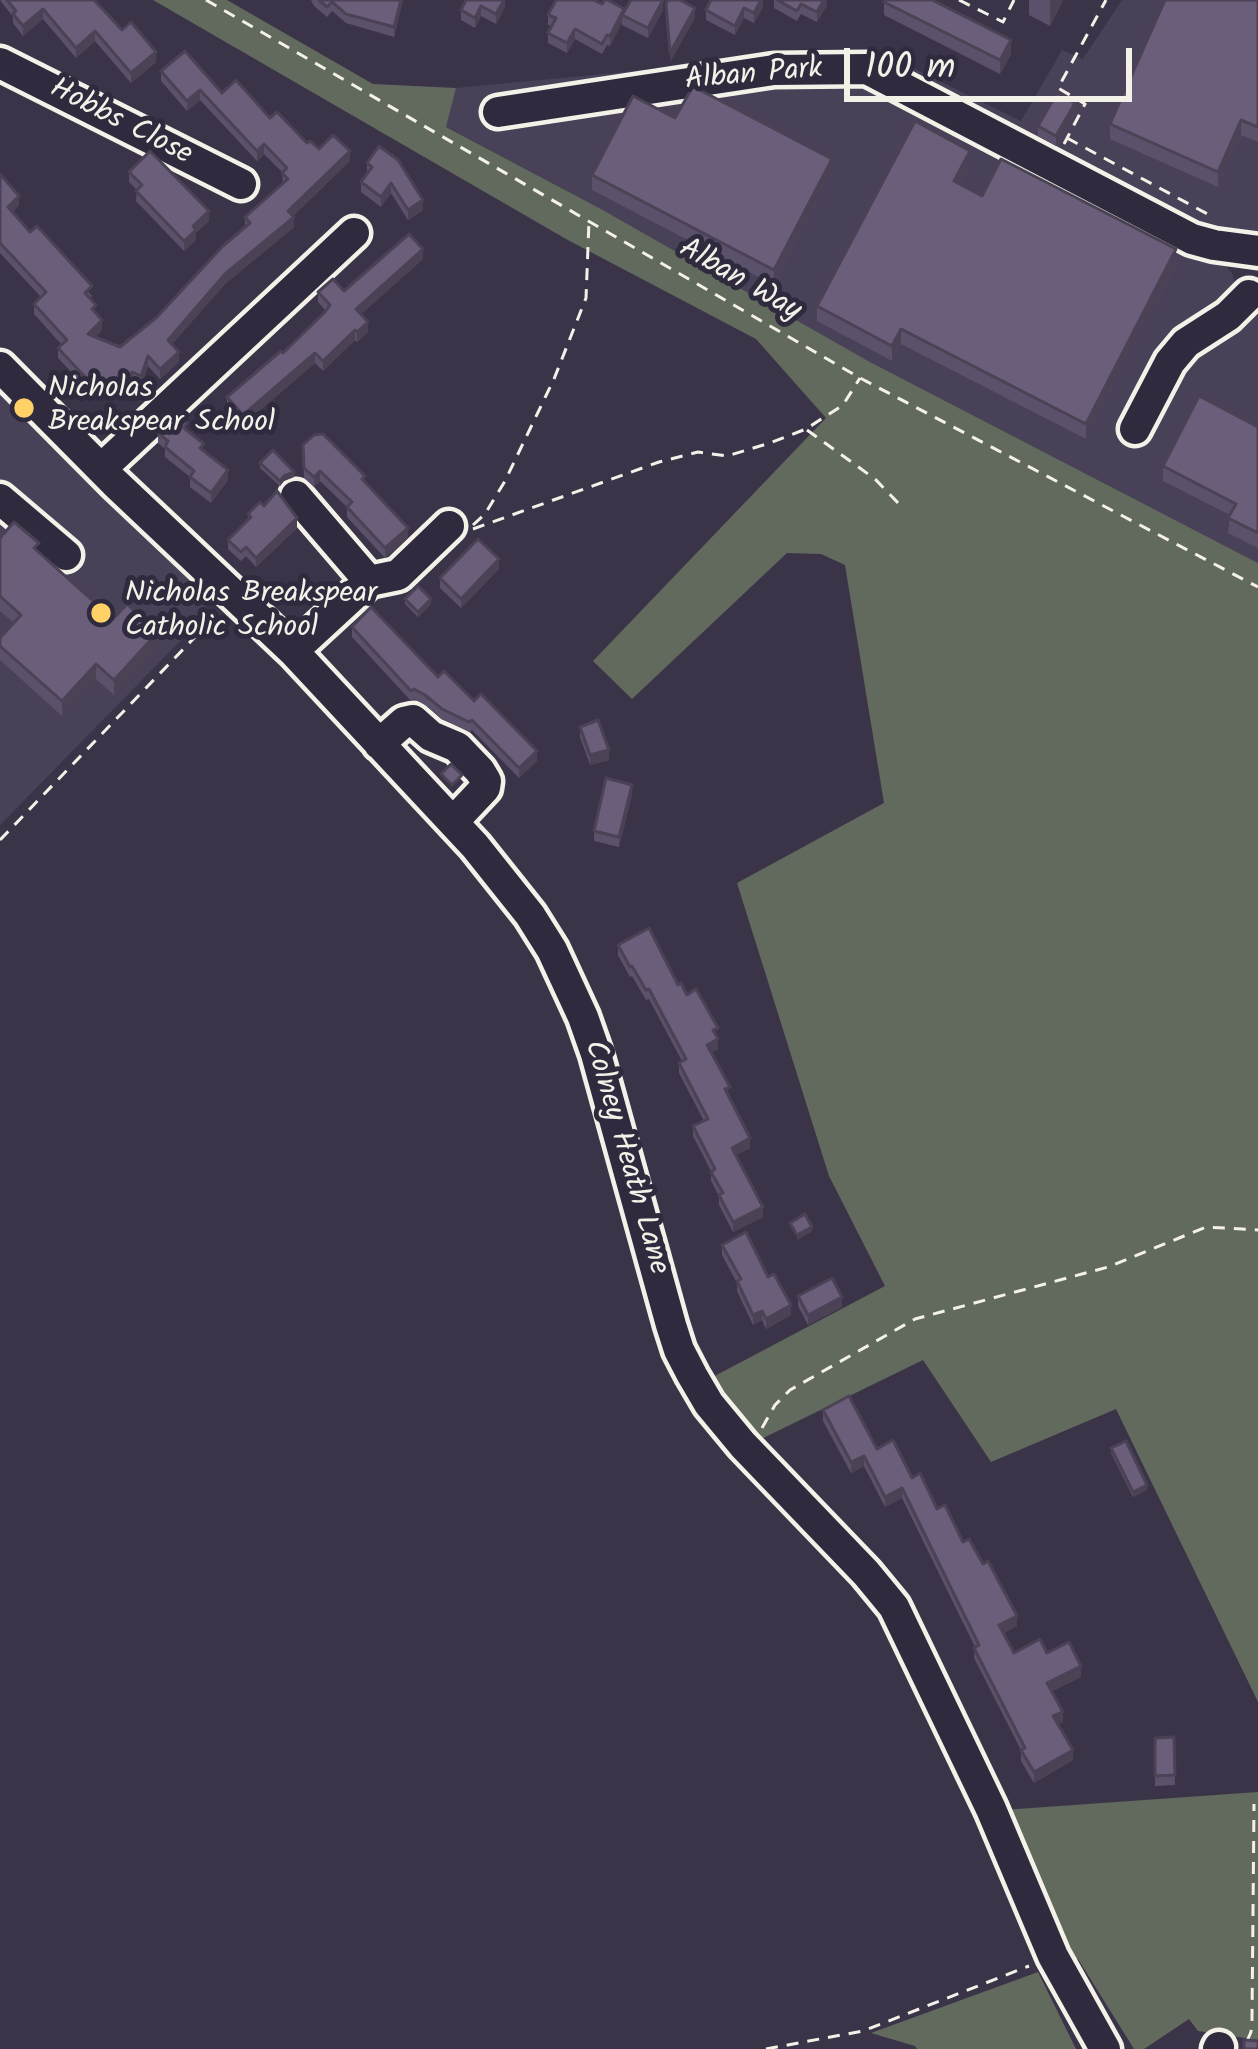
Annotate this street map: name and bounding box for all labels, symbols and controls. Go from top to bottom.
scale bar [850,24,1138,98]
text: 100 m [865,40,955,97]
street label: Alban Park [684,53,824,101]
street label: Hobbs Close [43,73,197,175]
street label: Alban Way [672,233,806,331]
place label: Nicholas Breakspear School [48,373,275,444]
marker: Nicholas Breakspear School [11,395,37,421]
place label: Nicholas Breakspear Catholic School [125,578,377,648]
marker: Nicholas Breakspear Catholic School [88,600,114,626]
street label: Colney Heath Lane [573,1037,675,1279]

